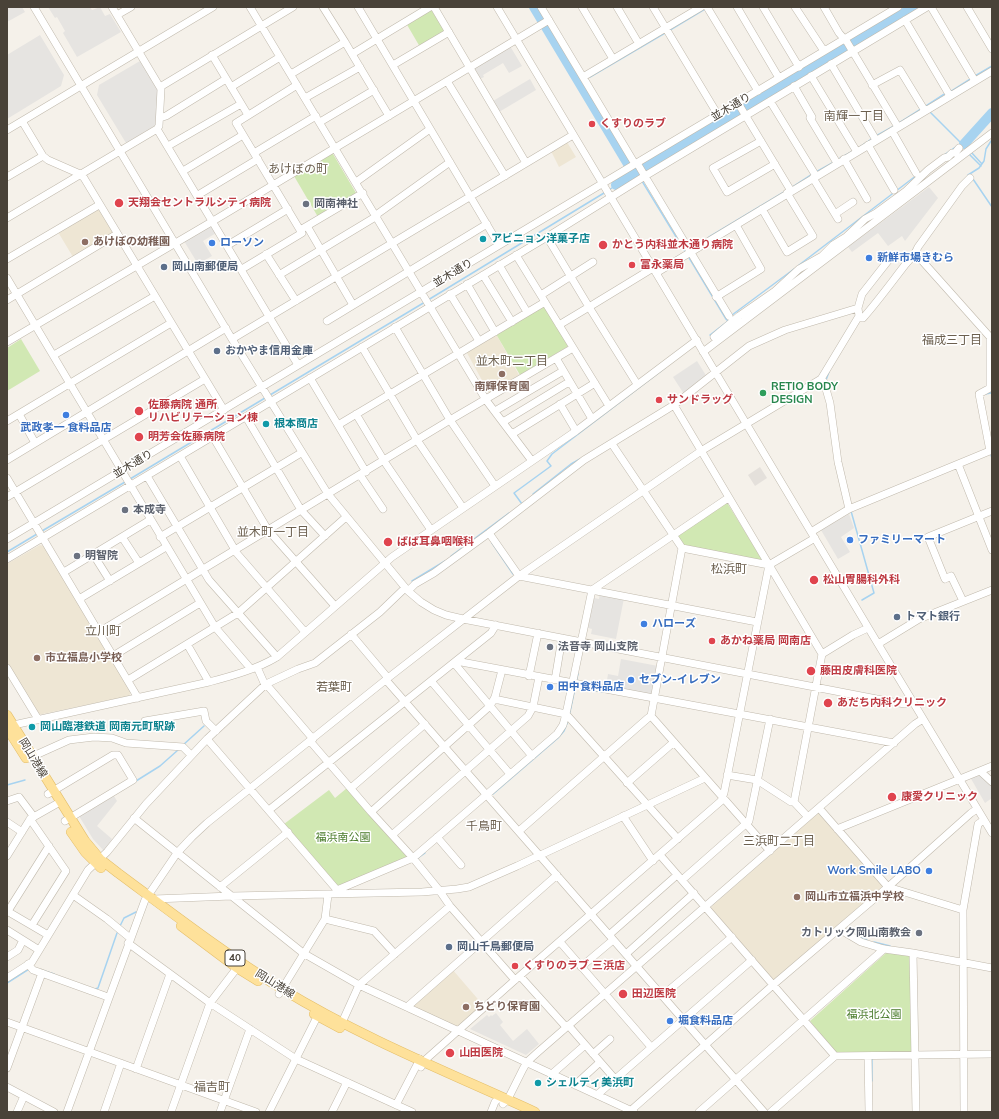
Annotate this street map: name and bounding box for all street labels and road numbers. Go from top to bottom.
street label: 並木通り [709,90,753,124]
street label: 並木通り [431,256,475,290]
street label: 並木通り [111,447,155,481]
street label: 岡山港線 [16,736,50,780]
road number: 40 [225,950,245,966]
street label: 岡山港線 [253,967,297,1001]

